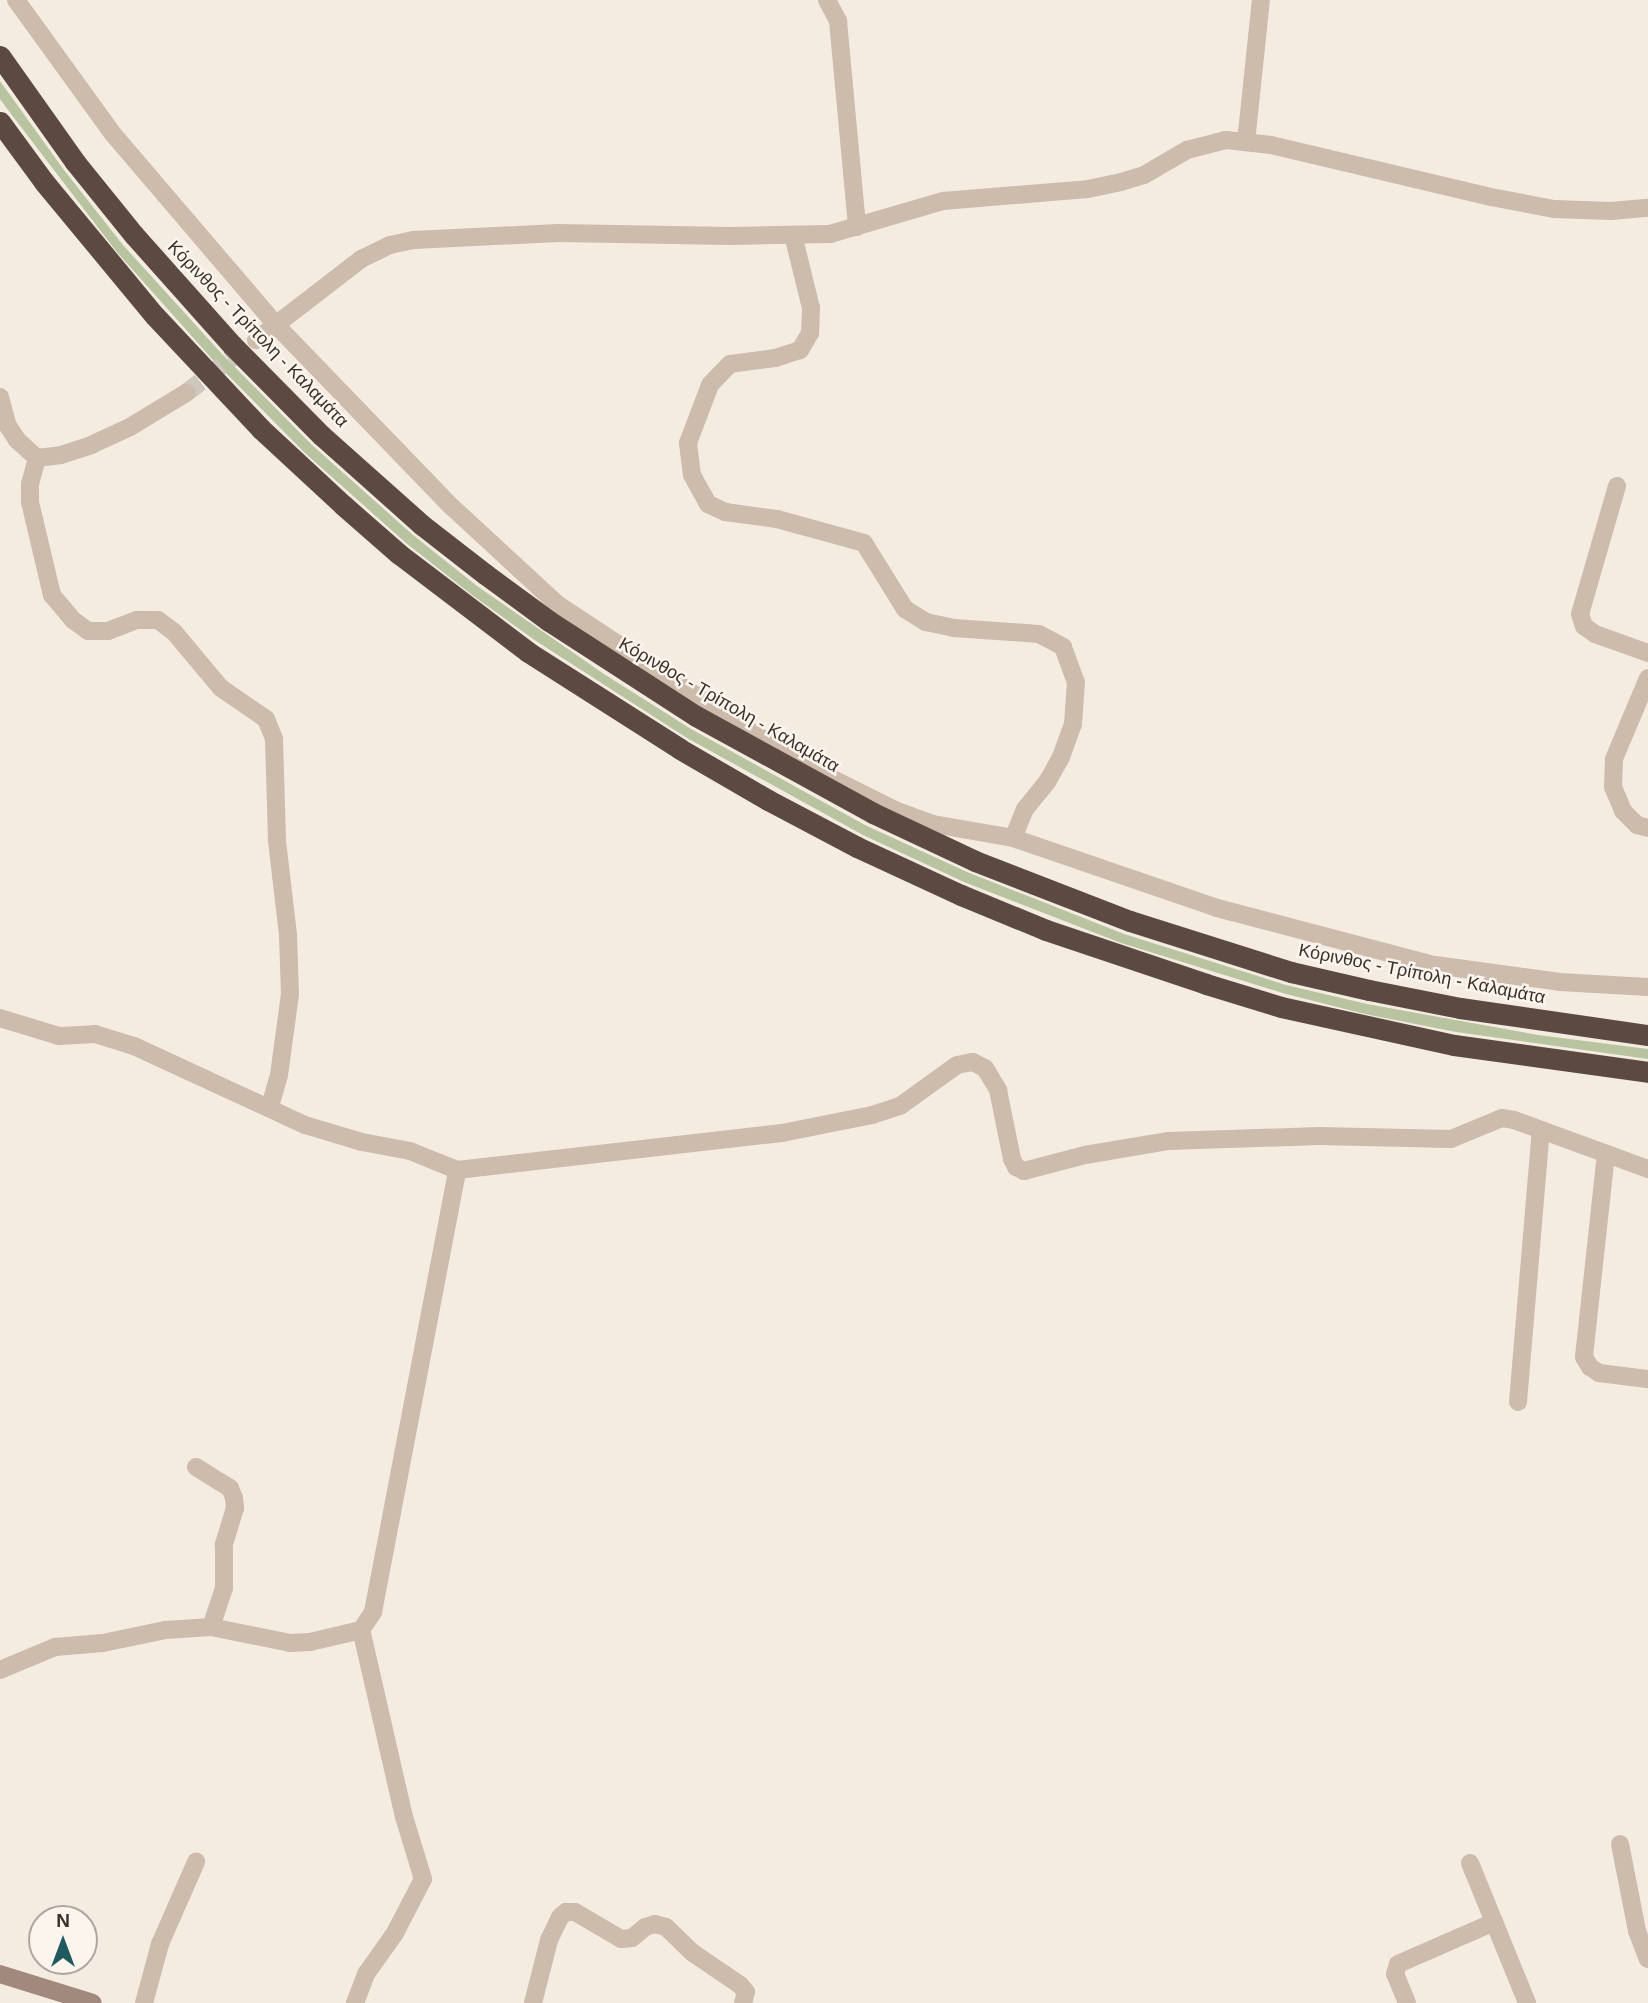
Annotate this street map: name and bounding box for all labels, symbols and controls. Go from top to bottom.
street label: Κόρινθος - Τρίπολη - Καλαμάτα [163,236,353,432]
street label: Κόρινθος - Τρίπολη - Καλαμάτα [615,633,843,777]
street label: Κόρινθος - Τρίπολη - Καλαμάτα [1297,939,1547,1009]
north arrow [28,1905,98,1975]
text: N [56,1910,70,1931]

